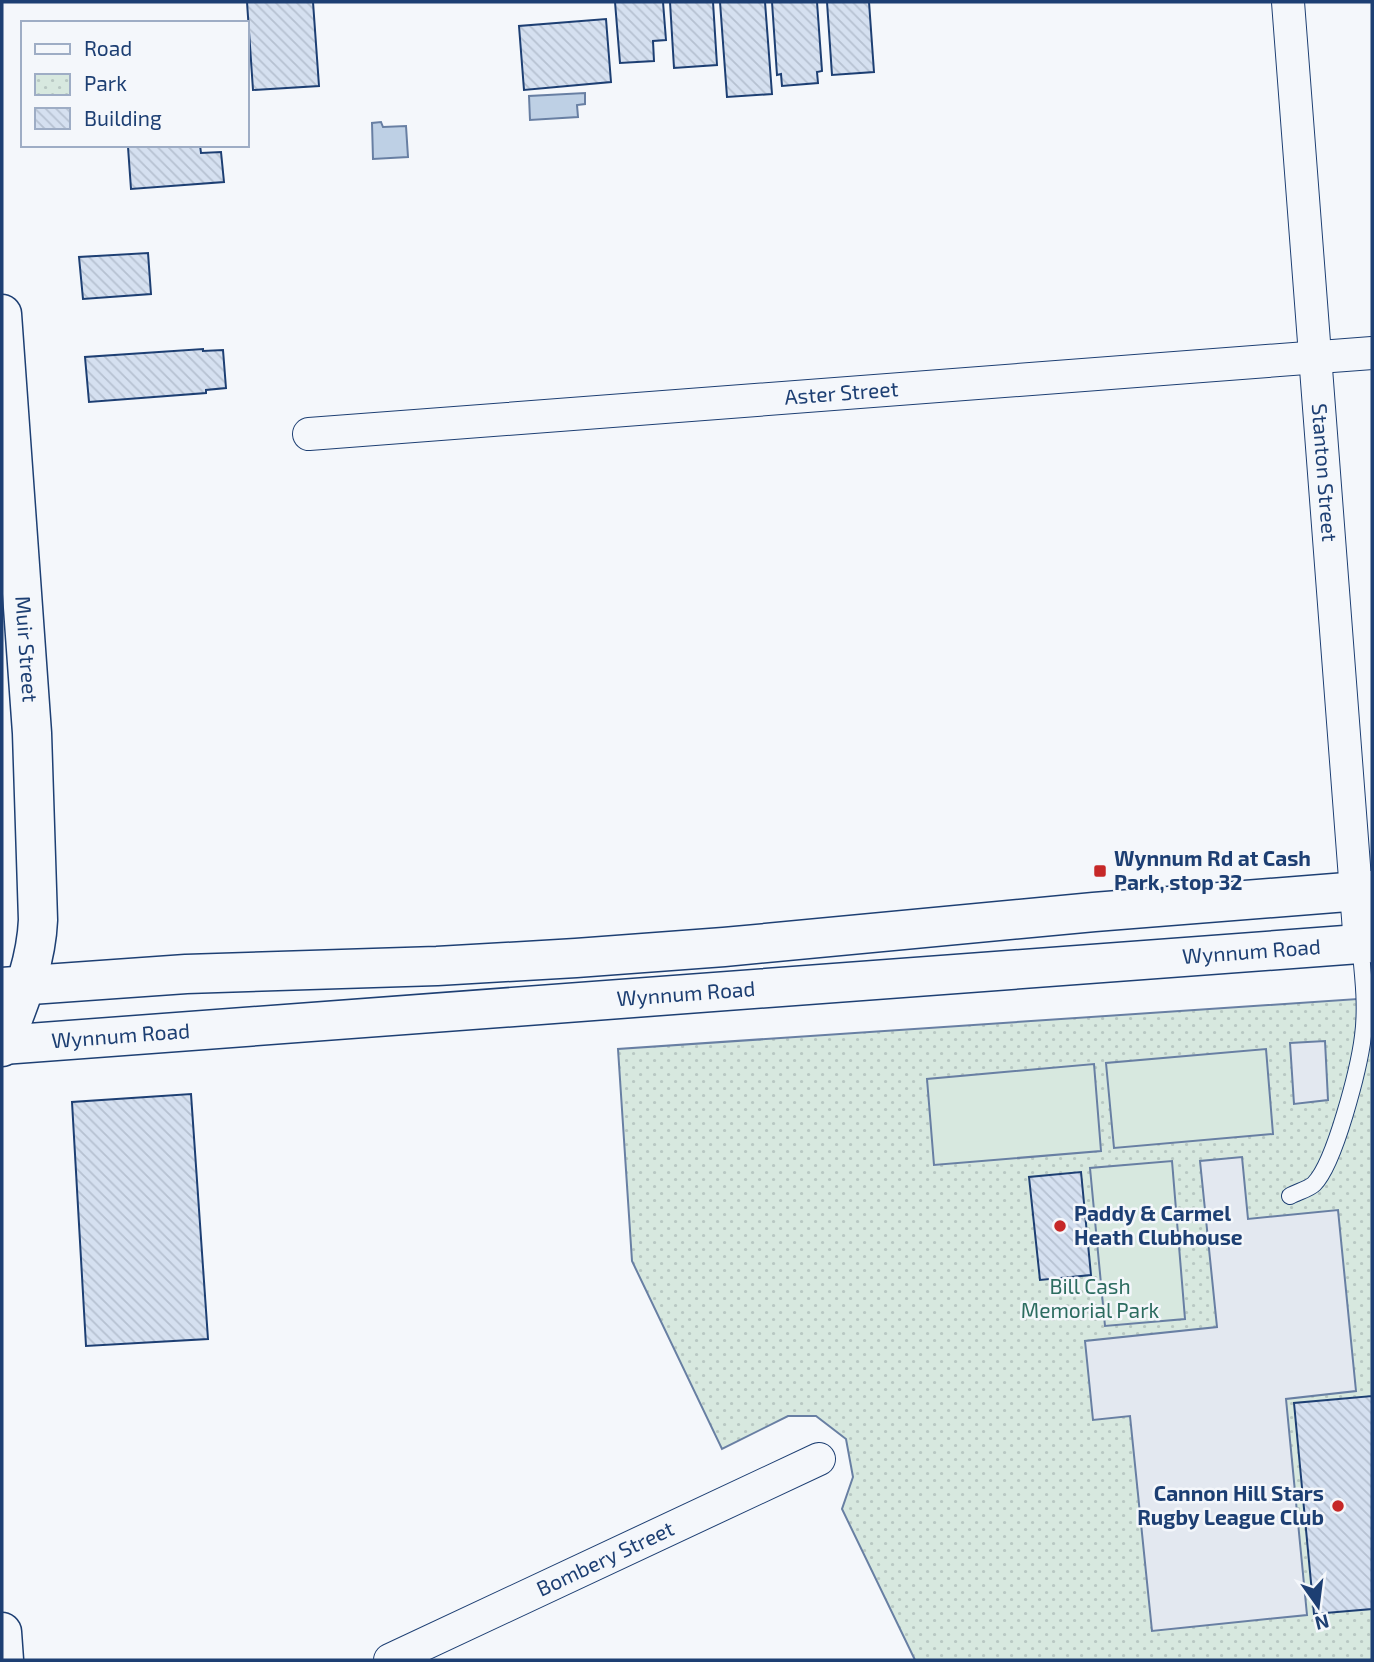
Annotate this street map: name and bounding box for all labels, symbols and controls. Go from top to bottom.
legend [21,21,248,147]
text: Road [84,35,132,60]
text: Park [84,70,127,95]
text: Building [84,105,162,130]
street label: Aster Street [784,375,899,409]
street label: Stanton Street [1308,402,1343,543]
street label: Muir Street [11,595,44,703]
place label: Wynnum Rd at Cash Park, stop 32 [1114,845,1311,894]
marker: Wynnum Rd at Cash Park, stop 32 [1092,863,1108,879]
street label: Wynnum Road [1181,933,1322,968]
street label: Wynnum Road [616,975,756,1010]
street label: Wynnum Road [50,1017,191,1052]
place label: Paddy & Carmel Heath Clubhouse [1074,1200,1243,1249]
marker: Paddy & Carmel Heath Clubhouse [1052,1218,1068,1234]
park label: Bill Cash Memorial Park [1021,1273,1160,1322]
place label: Cannon Hill Stars Rugby League Club [1137,1480,1324,1530]
marker: Cannon Hill Stars Rugby League Club [1330,1498,1346,1514]
street label: Bombery Street [532,1515,678,1601]
north arrow [1283,1571,1353,1641]
text: N [1313,1610,1332,1636]

